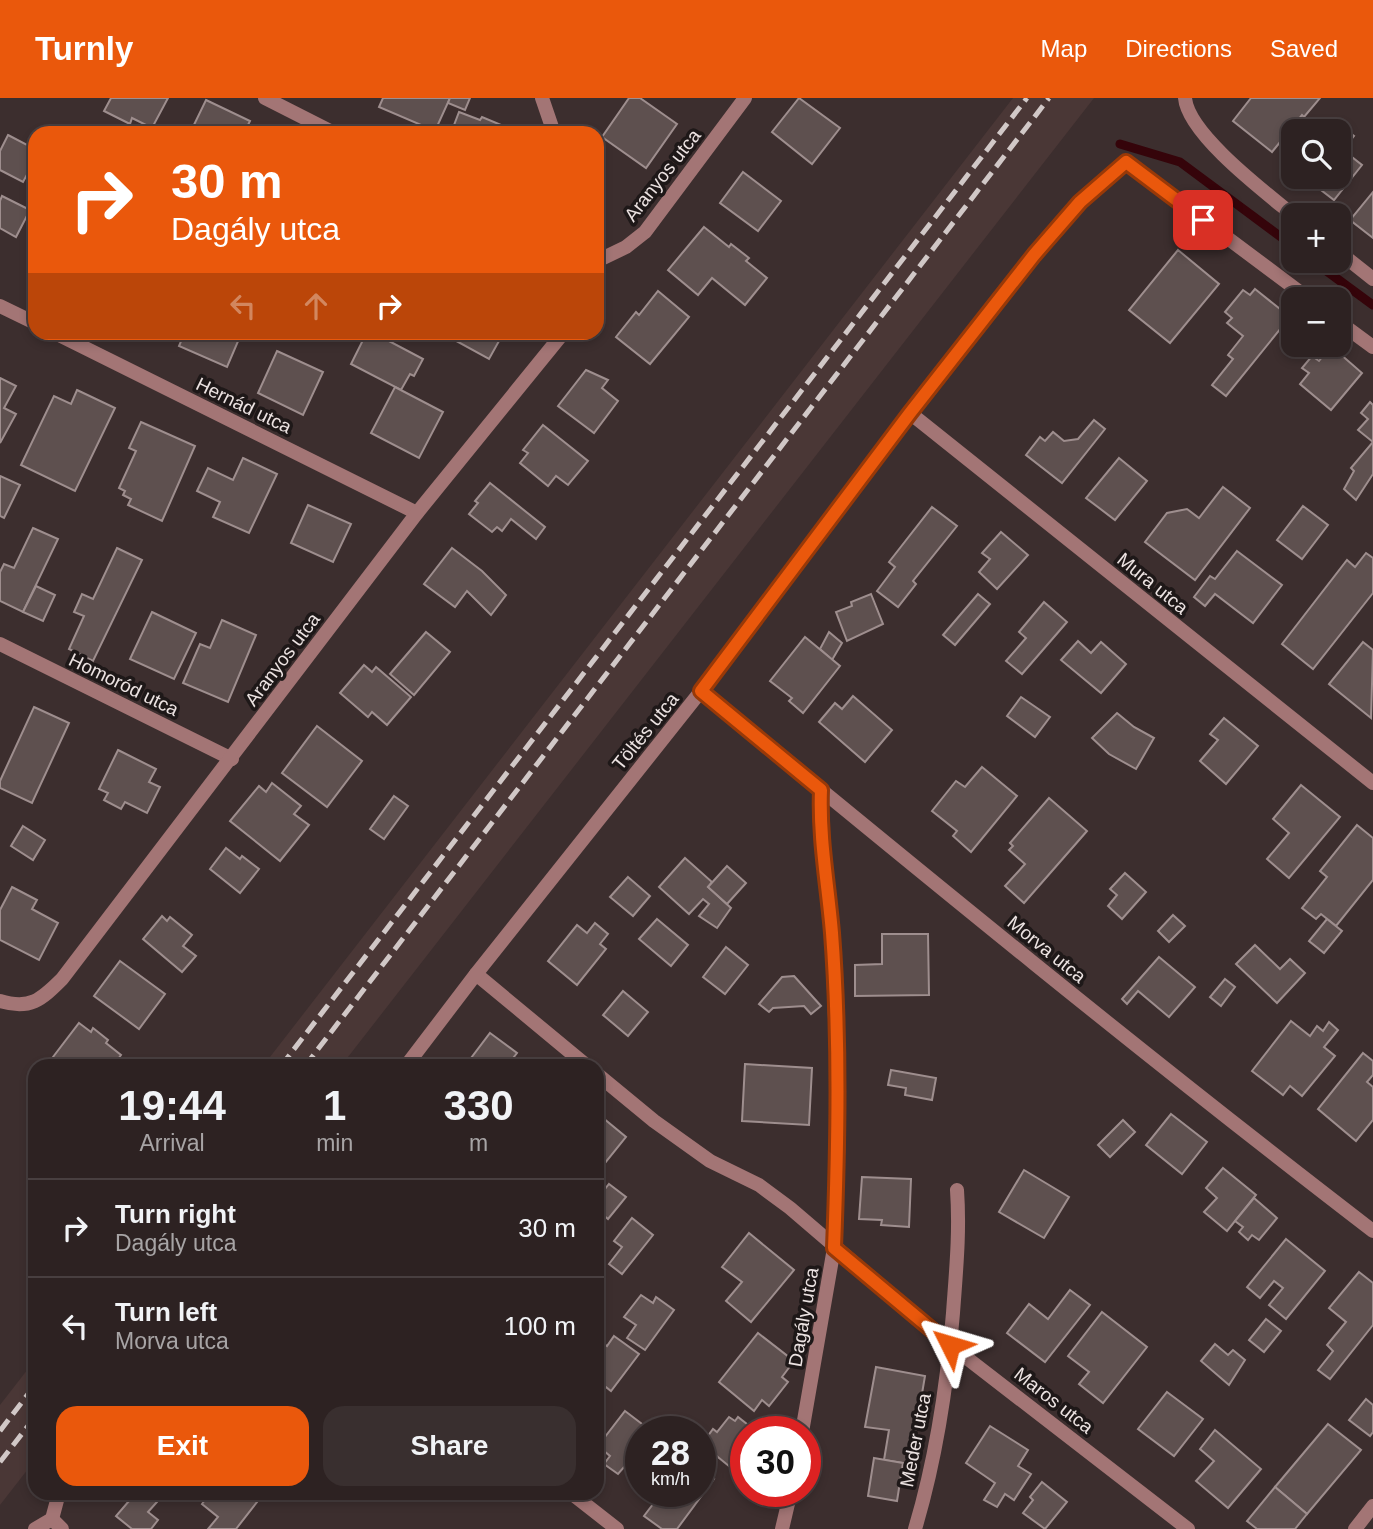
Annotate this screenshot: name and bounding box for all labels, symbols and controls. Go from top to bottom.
text: Turnly [35,30,133,67]
text: Map [1041,35,1087,62]
text: Directions [1125,35,1232,62]
text: Saved [1270,35,1338,62]
map controls [1281,119,1351,357]
button: search [1281,119,1351,189]
street label: Aranyos utca [620,125,705,225]
icon: right [56,154,147,245]
text: 30 m [171,154,283,208]
pin [1173,190,1233,250]
icon: arrive [1184,201,1222,239]
button: + [1281,203,1351,273]
text: Dagály utca [171,211,340,247]
icon: left [224,287,262,325]
icon: ahead [297,287,335,325]
icon: right [370,287,408,325]
button: − [1281,287,1351,357]
street label: Hernád utca [193,373,295,438]
street label: Mura utca [1113,549,1192,618]
street label: Aranyos utca [241,608,324,710]
street label: Homoród utca [66,649,182,720]
street label: Töltés utca [608,688,683,774]
street label: Morva utca [1004,912,1090,987]
text: 19:44 [118,1082,226,1129]
text: 1 [323,1082,346,1129]
text: 330 [444,1082,514,1129]
text: Arrival [139,1130,205,1156]
text: min [316,1130,353,1156]
text: m [469,1130,488,1156]
text: Turn right [115,1199,236,1229]
icon: right [56,1209,94,1247]
text: 30 m [518,1213,576,1243]
text: Dagály utca [115,1230,236,1256]
street label: Dagály utca [784,1265,823,1368]
text: Turn left [115,1297,217,1327]
icon: left [56,1307,94,1345]
position arrow [913,1308,987,1382]
text: 100 m [504,1311,576,1341]
text: Morva utca [115,1328,229,1354]
street label: Maros utca [1010,1363,1098,1438]
street label: Meder utca [896,1391,935,1489]
button: Exit [56,1406,309,1486]
button: Share [323,1406,576,1486]
speed limit sign: 30 [730,1416,821,1507]
text: 28 [651,1433,690,1472]
text: km/h [651,1469,690,1489]

